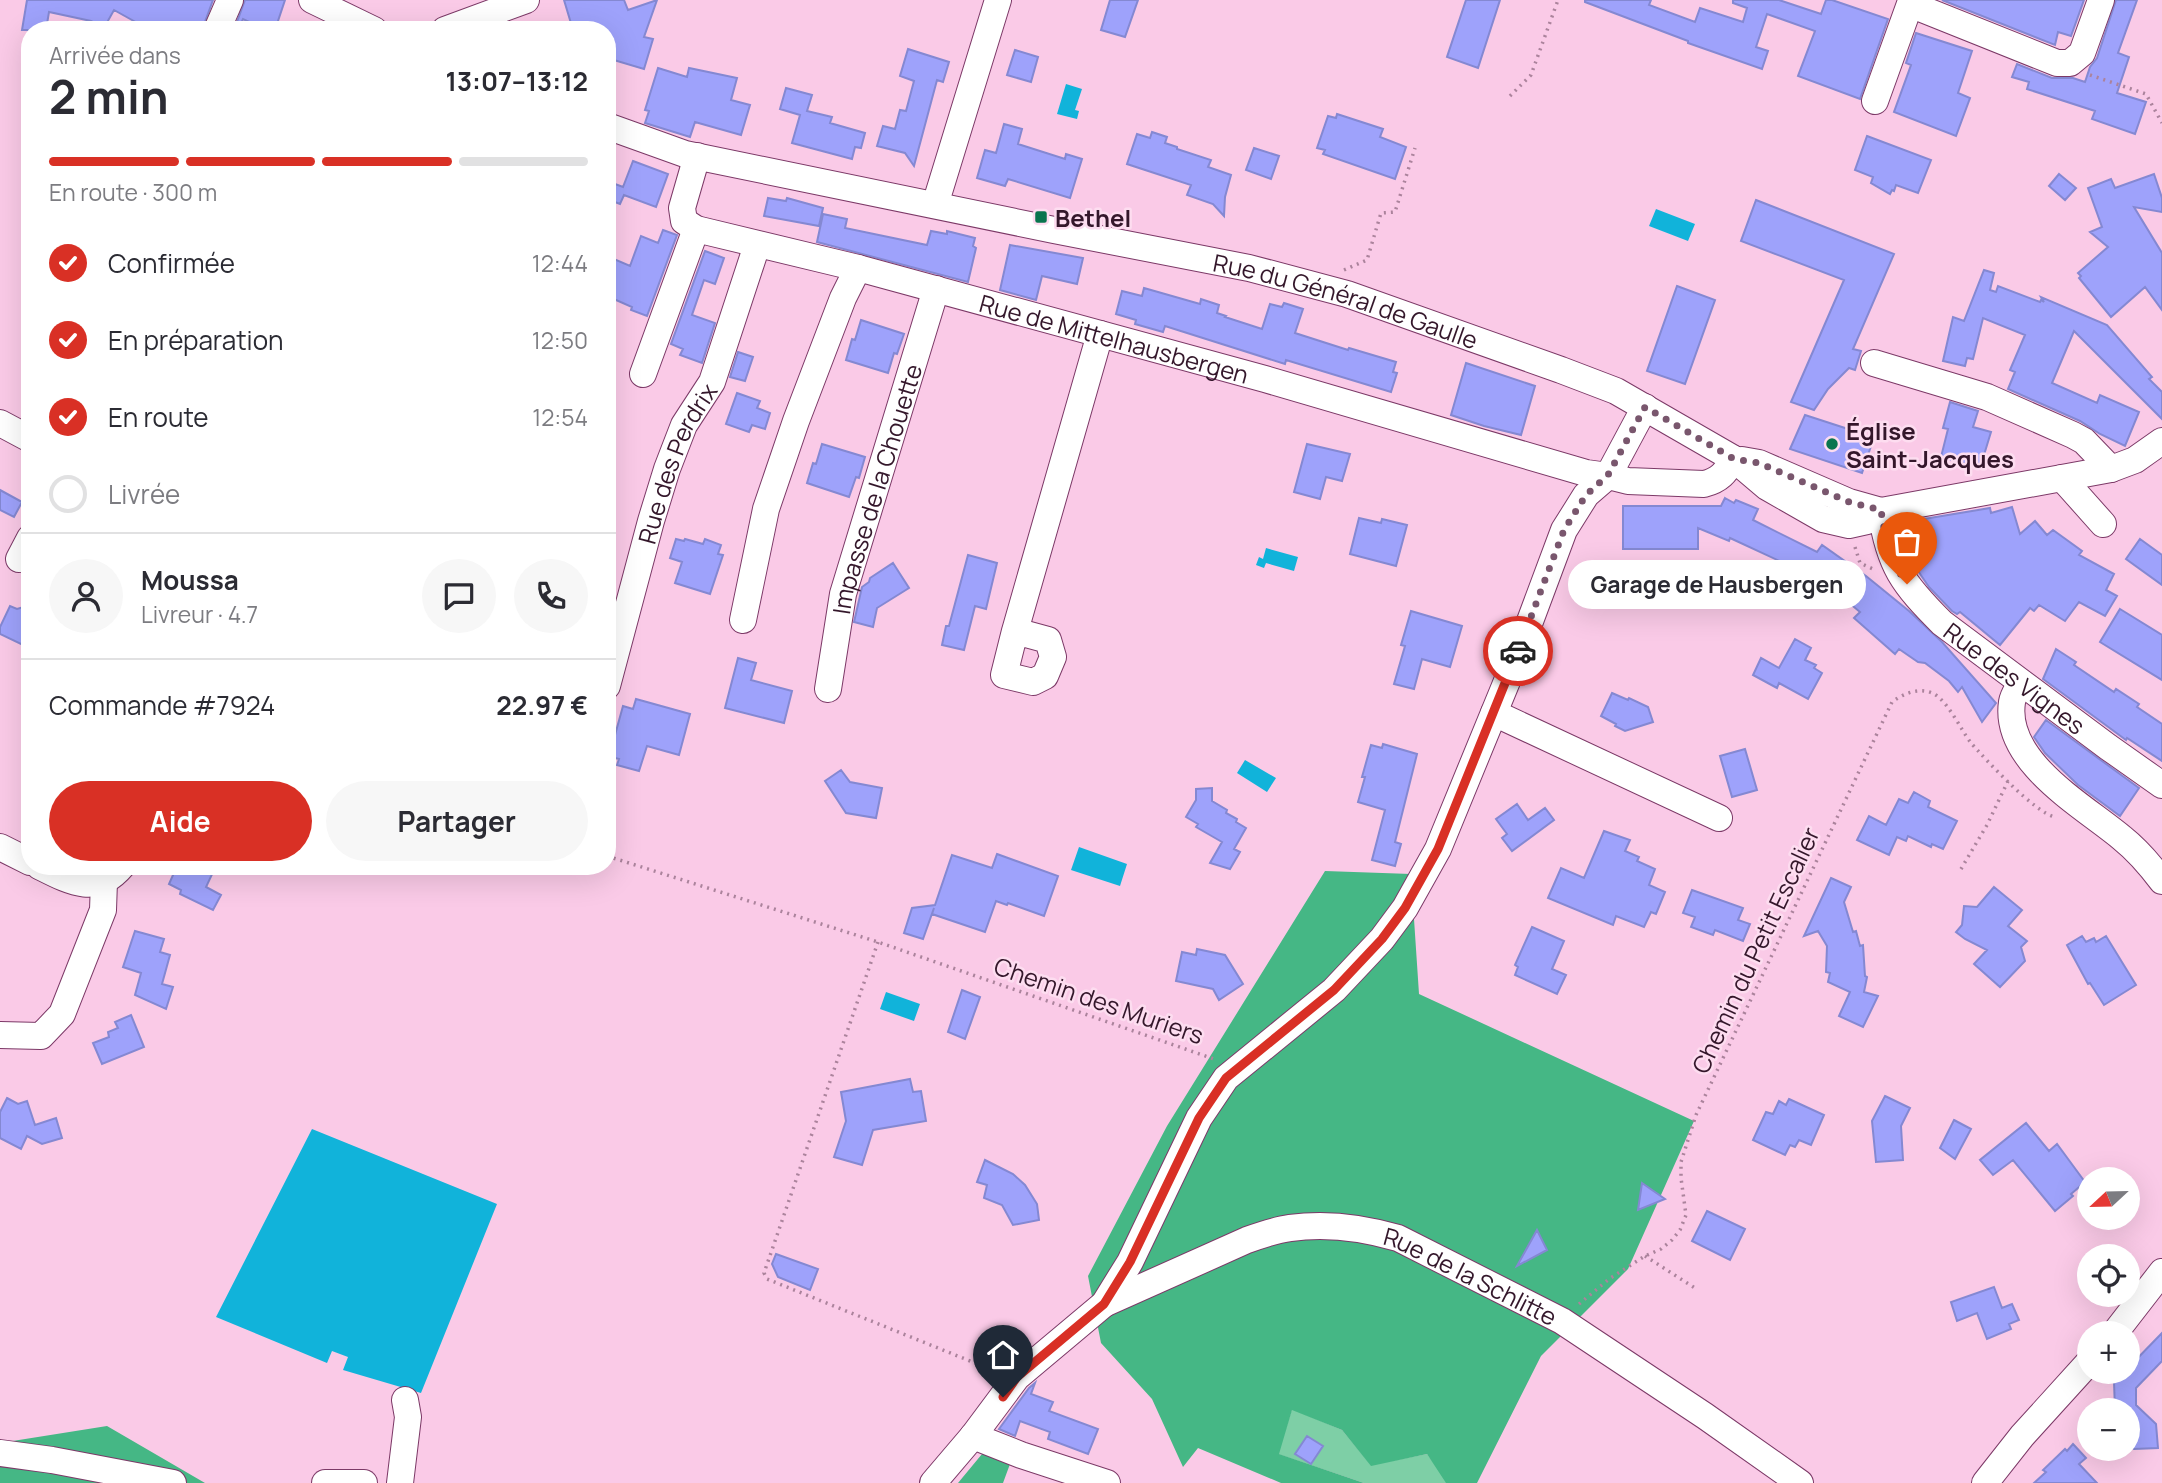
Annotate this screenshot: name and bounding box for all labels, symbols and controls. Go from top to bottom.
text: Arrivée dans [49,39,181,71]
text: 13:07–13:12 [446,63,588,99]
text: 2 min [49,65,169,128]
text: En route · 300 m [49,176,217,208]
place label: Bethel [1055,201,1131,234]
marker: Bethel [1033,209,1049,225]
icon: check [49,244,87,282]
text: Confirmée [108,245,235,281]
street label: Rue du Général de Gaulle [1211,245,1483,356]
text: 12:44 [532,247,588,279]
street label: Rue de Mittelhausbergen [976,285,1253,390]
icon: check [49,321,87,359]
text: En préparation [108,322,283,358]
text: 12:50 [532,324,588,356]
street label: Impasse de la Chouette [824,360,929,617]
street label: Rue des Perdrix [629,376,724,547]
icon: check [49,398,87,436]
text: En route [108,399,209,435]
text: 12:54 [532,401,588,433]
place label: Église Saint-Jacques [1846,414,2014,475]
marker: Église Saint-Jacques [1824,436,1840,452]
text: Livrée [108,476,180,512]
pin [1877,512,1937,584]
icon: bag [1888,523,1926,561]
button: person [49,559,123,633]
button: chat [422,559,496,633]
button: phone [514,559,588,633]
callout: Garage de Hausbergen [1568,560,1865,608]
text: Moussa [141,562,239,598]
text: Garage de Hausbergen [1591,568,1843,600]
text: Livreur · 4.7 [141,598,258,630]
street label: Rue des Vignes [1938,614,2093,741]
courier [1483,616,1553,686]
icon: car [1499,632,1537,670]
text: Commande #7924 [49,687,275,723]
text: 22.97 € [496,687,588,723]
button: Aide [49,781,312,861]
button: Partager [326,781,588,861]
street label: Chemin du Petit Escalier [1683,821,1827,1078]
street label: Chemin des Muriers [990,949,1208,1051]
north arrow [2077,1167,2140,1230]
map controls [2077,1167,2140,1461]
street label: Rue de la Schlitte [1380,1218,1563,1332]
button: locate [2077,1244,2140,1307]
button: + [2077,1321,2140,1384]
pin [973,1325,1033,1397]
icon: home [984,1336,1022,1374]
button: − [2077,1398,2140,1461]

